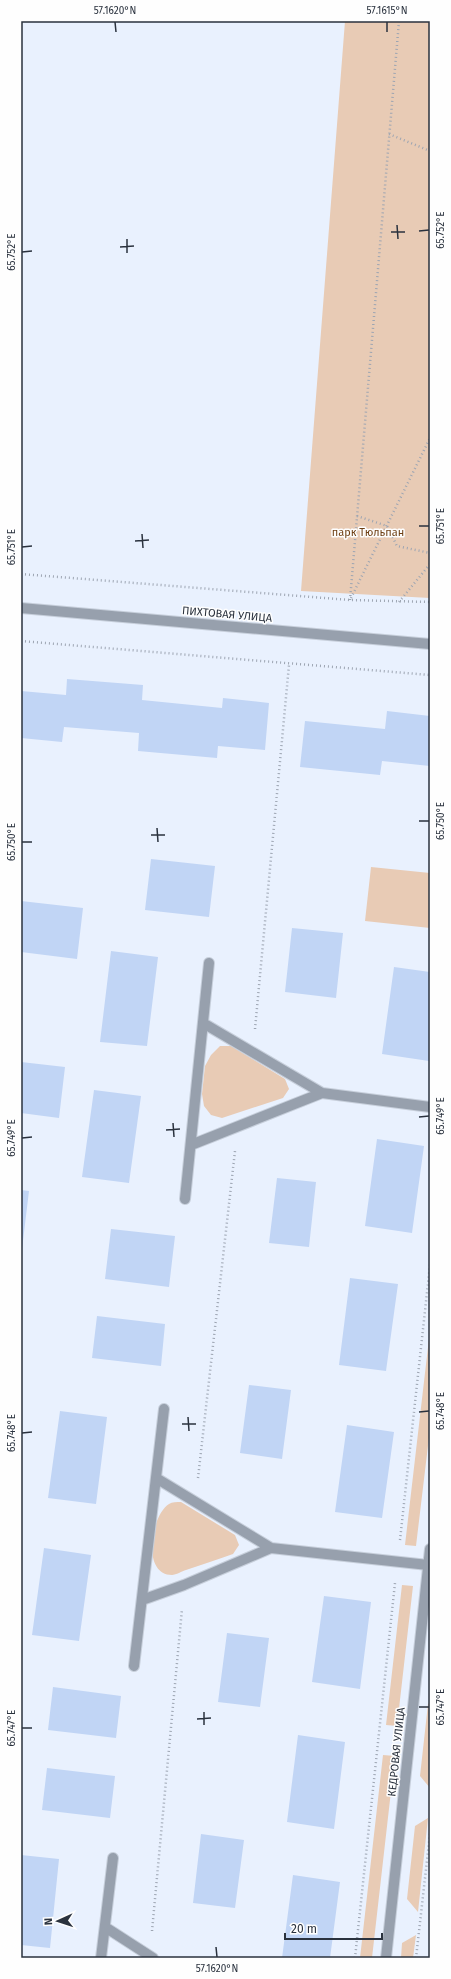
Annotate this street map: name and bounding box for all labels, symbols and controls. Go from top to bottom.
text: 57.1620°N [94,5,136,17]
text: 57.1615°N [366,5,408,17]
text: 65.752°E [435,211,447,249]
text: 65.752°E [6,233,18,271]
text: 65.751°E [435,508,447,544]
park label: парк Тюльпан [332,526,404,539]
text: 65.751°E [6,529,18,565]
street label: ПИХТОВАЯ УЛИЦА [181,604,273,625]
text: 65.750°E [435,802,447,840]
text: 65.750°E [6,823,18,861]
text: 65.749°E [435,1097,447,1135]
text: 65.749°E [6,1119,18,1157]
text: 65.748°E [435,1392,447,1430]
text: 65.748°E [6,1414,18,1452]
text: 65.747°E [435,1689,447,1725]
street label: КЕДРОВАЯ УЛИЦА [385,1706,408,1797]
text: 65.747°E [6,1710,18,1746]
north arrow [38,1901,78,1941]
scale bar [285,1915,382,1941]
text: N [42,1918,55,1925]
text: 20 m [291,1922,317,1936]
text: 57.1620°N [196,1963,238,1975]

